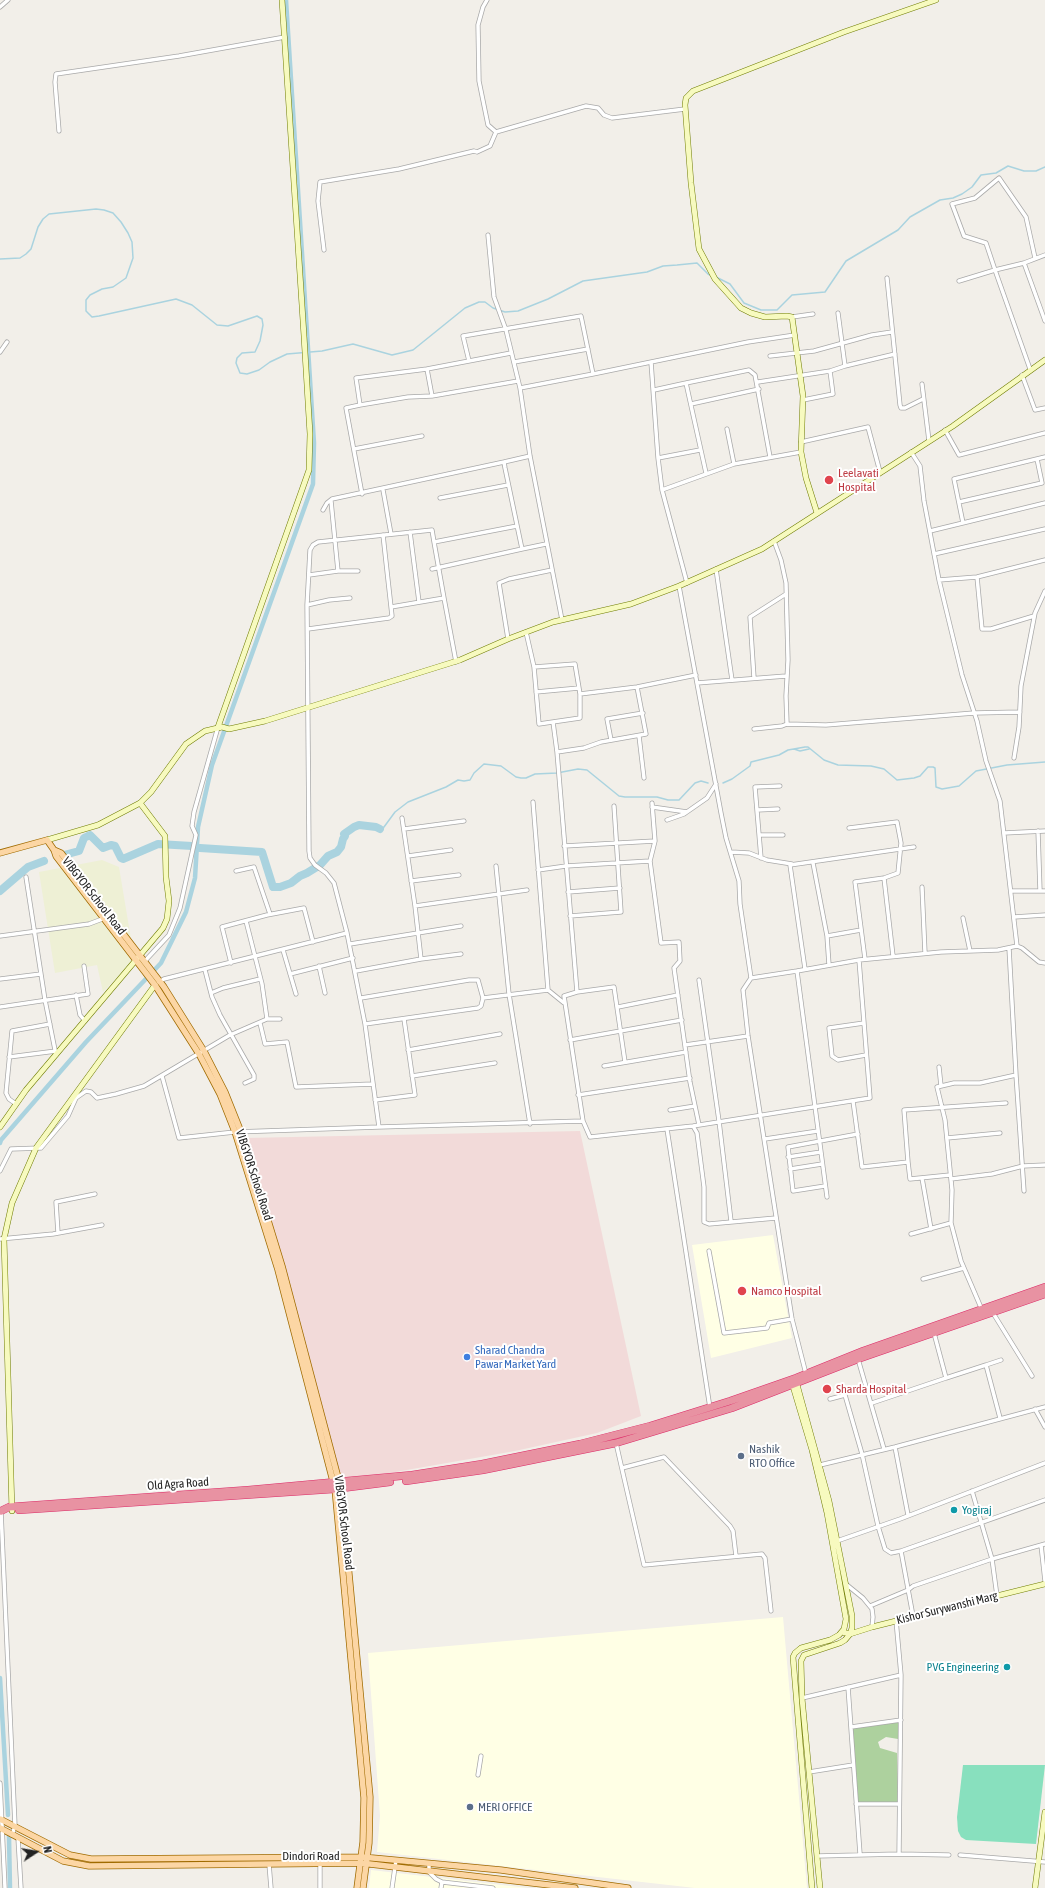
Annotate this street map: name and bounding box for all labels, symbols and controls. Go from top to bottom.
place label: Leelavati Hospital [838,466,879,494]
marker: Leelavati Hospital [823,474,835,486]
street label: VIBGYOR School Road [59,854,129,938]
street label: VIBGYOR School Road [232,1128,276,1222]
place label: Namco Hospital [751,1284,822,1298]
marker: Namco Hospital [736,1285,748,1297]
place label: Sharad Chandra Pawar Market Yard [475,1343,556,1371]
marker: Sharad Chandra Pawar Market Yard [462,1352,472,1362]
place label: Sharda Hospital [836,1382,906,1396]
marker: Sharda Hospital [821,1383,833,1395]
place label: Nashik RTO Office [749,1442,795,1470]
marker: Nashik RTO Office [736,1451,746,1461]
street label: Old Agra Road [147,1475,209,1493]
street label: VIBGYOR School Road [331,1475,357,1571]
place label: Yogiraj [962,1503,992,1517]
marker: Yogiraj [949,1505,959,1515]
street label: Kishor Surywanshi Marg [895,1588,999,1628]
place label: PVG Engineering [927,1660,999,1674]
marker: PVG Engineering [1002,1662,1012,1672]
place label: MERI OFFICE [478,1800,532,1814]
marker: MERI OFFICE [465,1802,475,1812]
north arrow [16,1832,56,1872]
text: N [41,1845,54,1854]
street label: Dindori Road [282,1849,340,1863]

